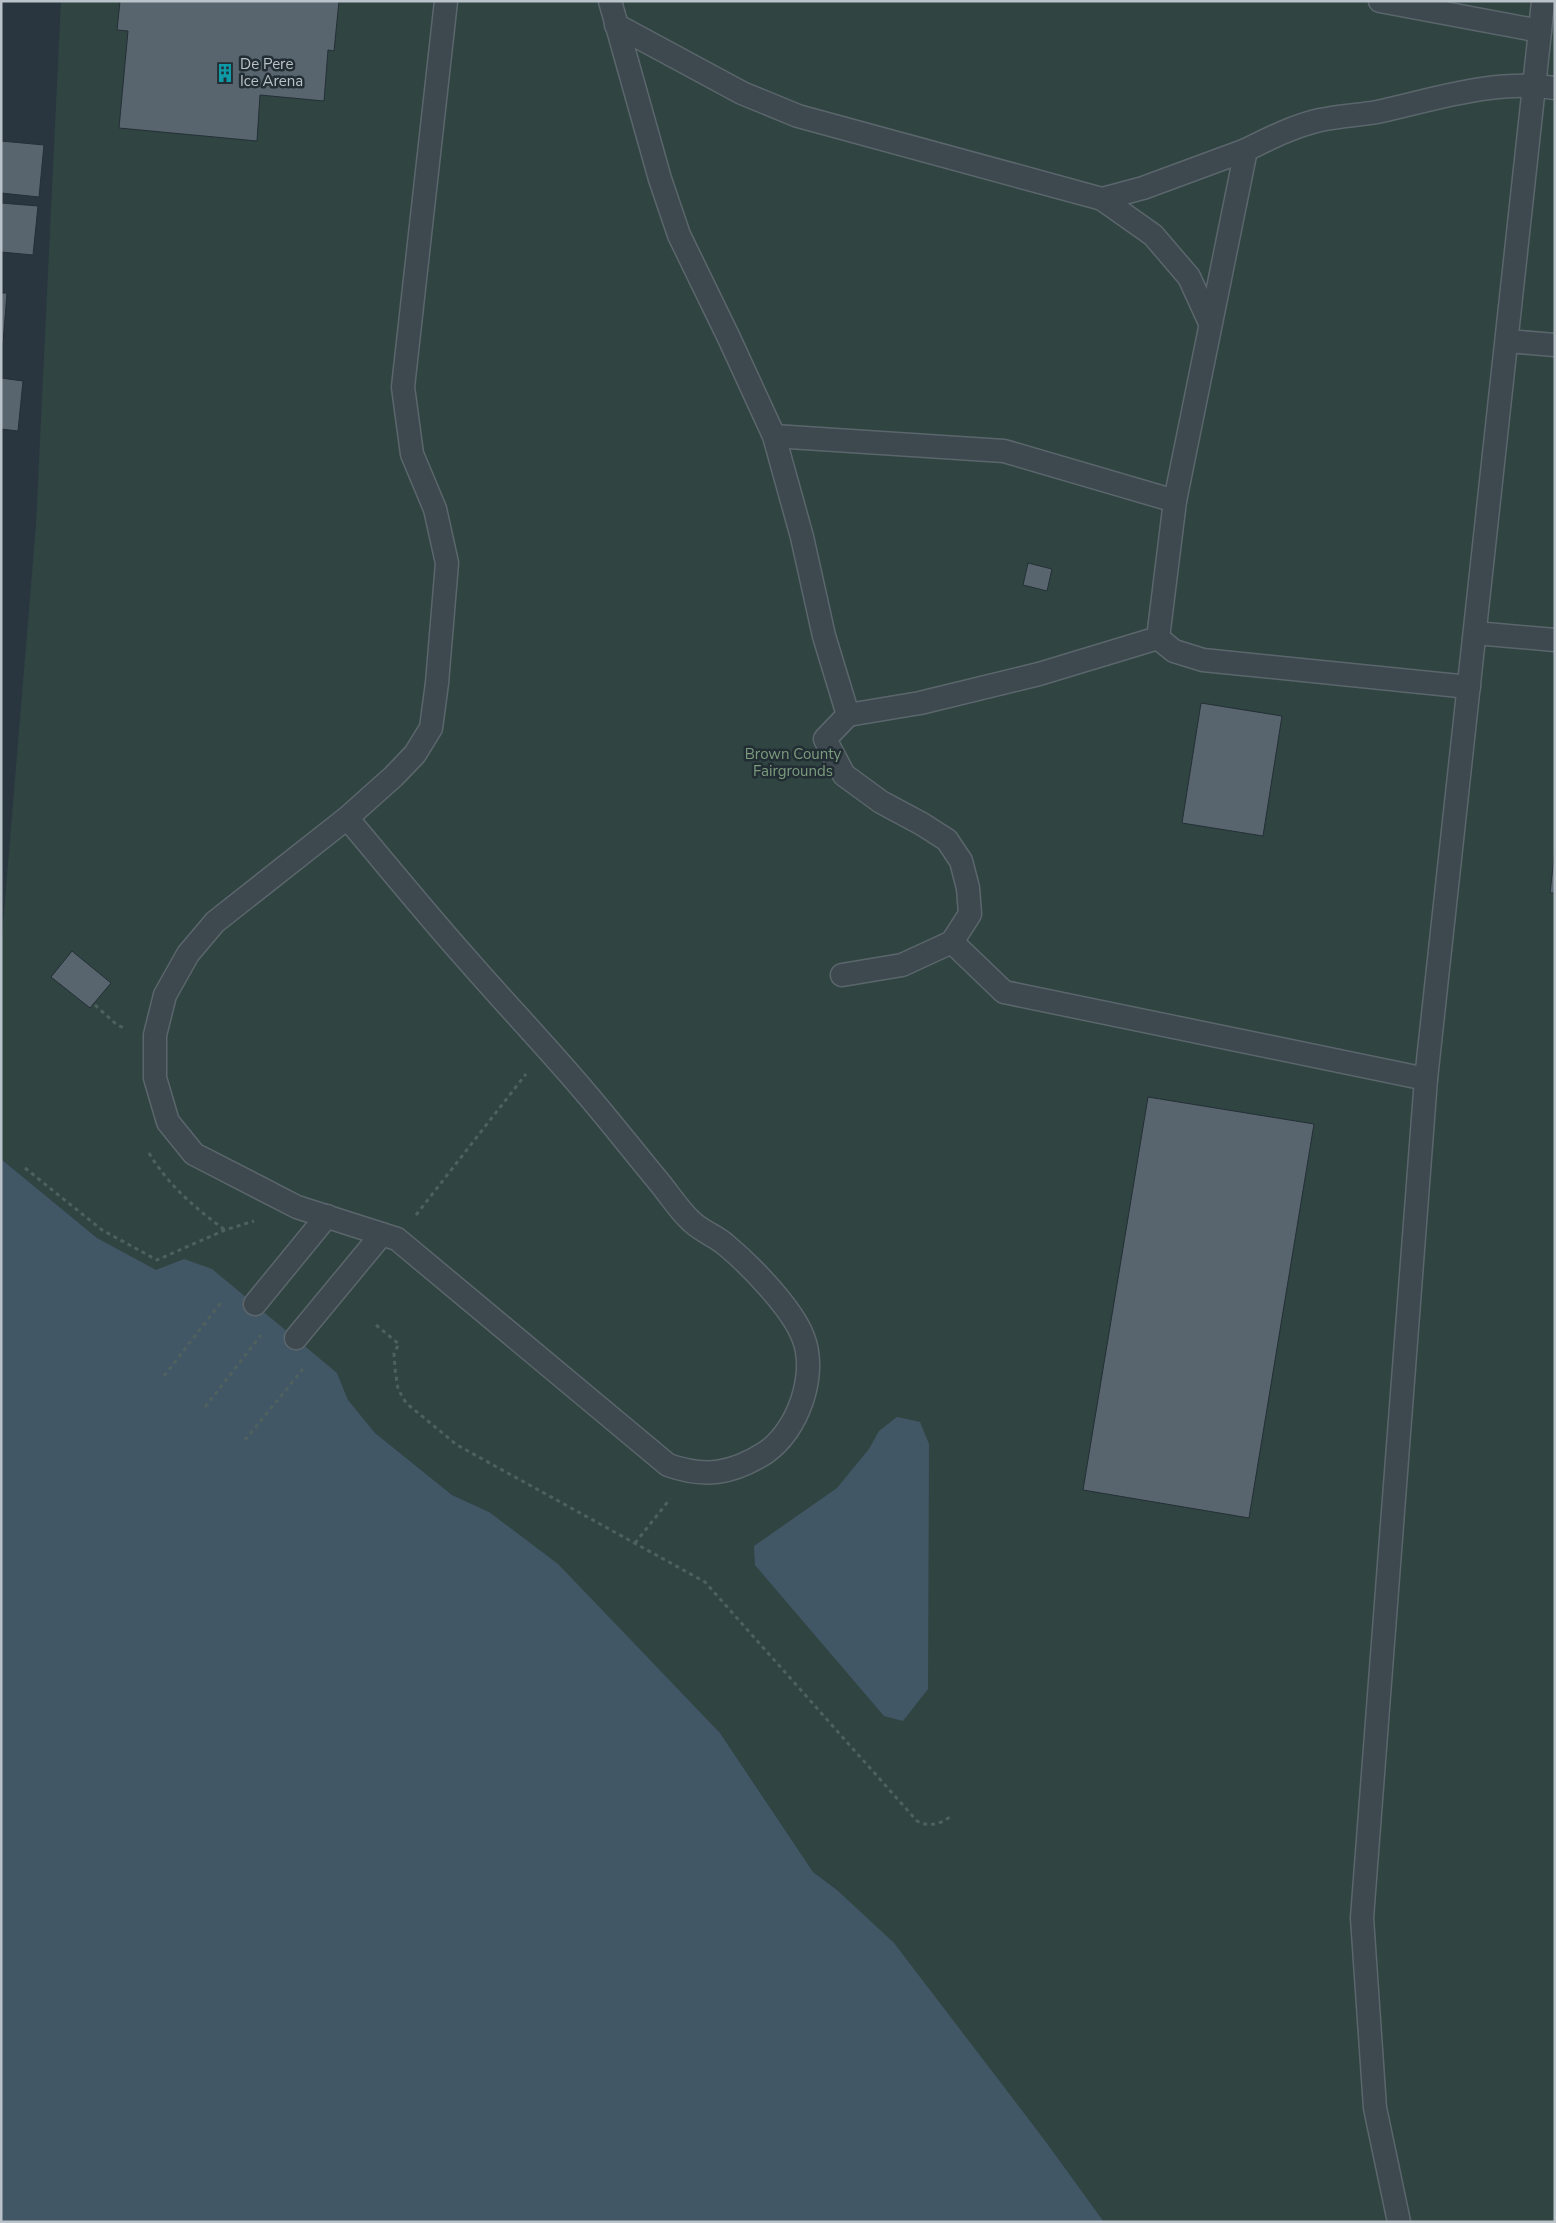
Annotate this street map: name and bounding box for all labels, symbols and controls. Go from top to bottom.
place label: De Pere Ice Arena [240,54,303,91]
building icon: De Pere Ice Arena [214,62,236,84]
park label: Brown County Fairgrounds [745,744,842,781]

